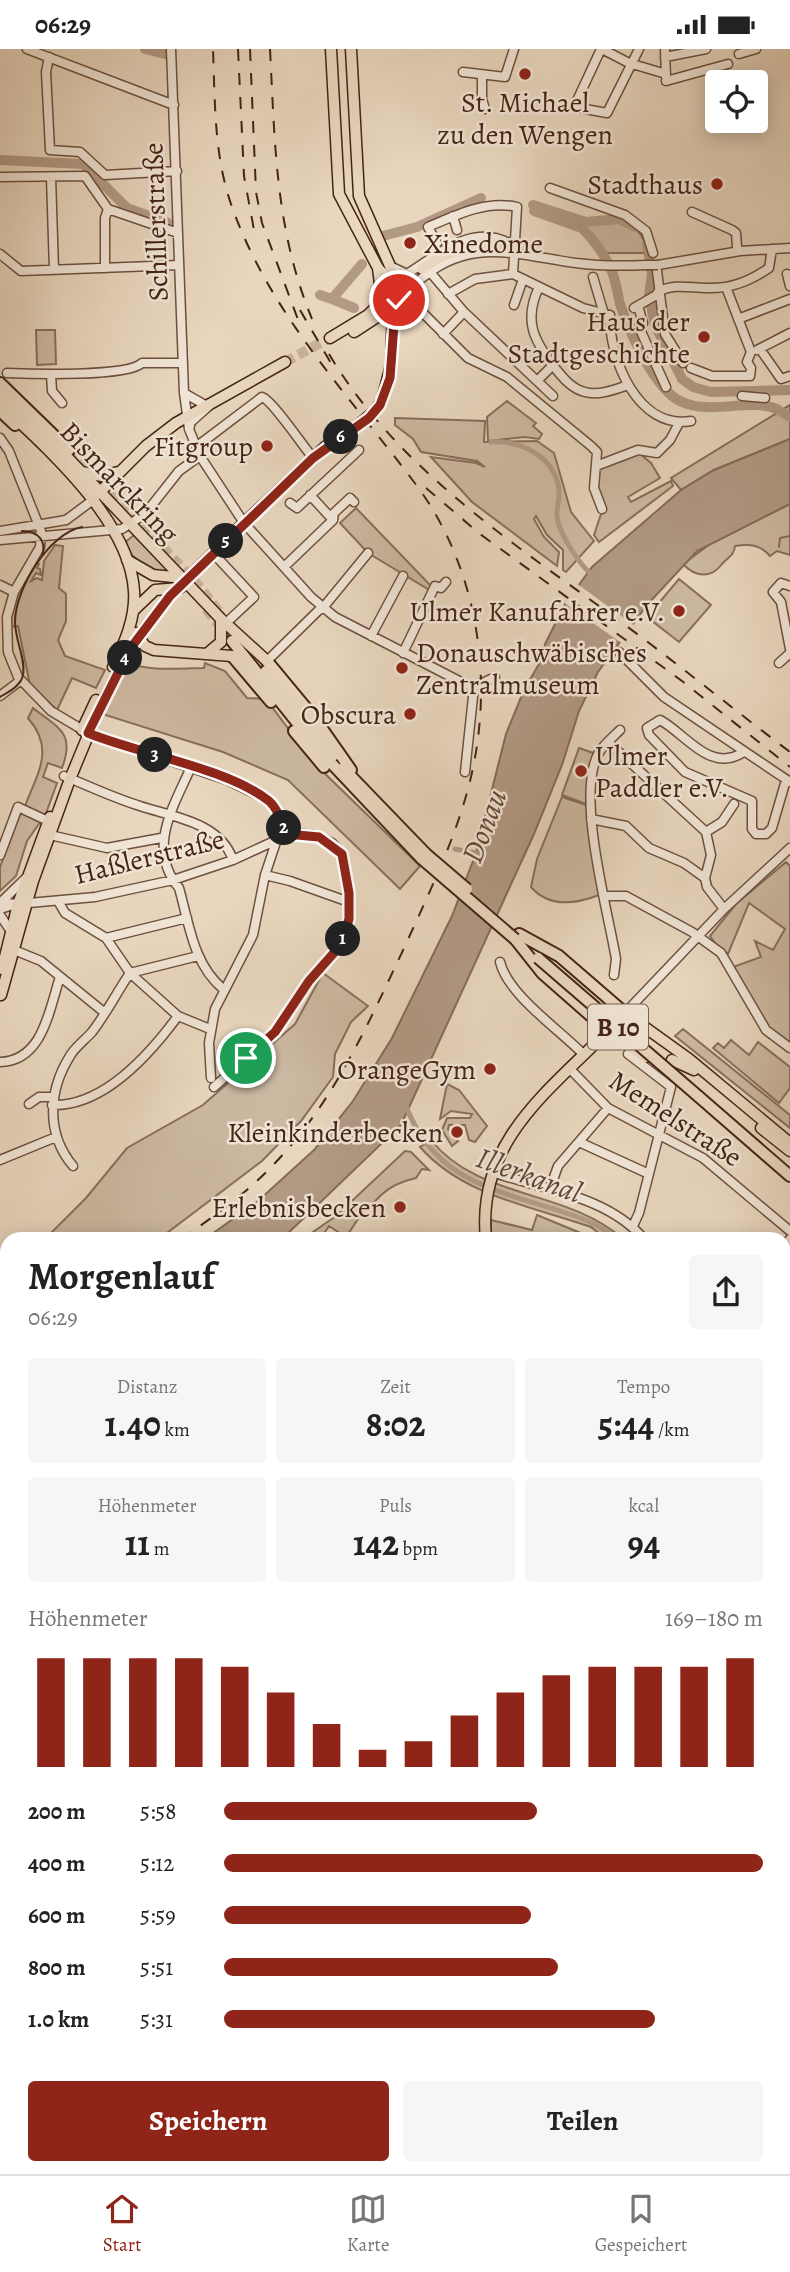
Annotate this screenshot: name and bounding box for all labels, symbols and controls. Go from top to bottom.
text: 06:29 [35,7,91,42]
marker: St. Michael zu den Wengen [517,66,533,82]
map controls [705,70,768,133]
button: locate [705,70,768,133]
place label: St. Michael zu den Wengen [437,84,613,154]
street label: Schillerstraße [134,142,178,302]
place label: Stadthaus [587,166,703,204]
marker: Stadthaus [709,176,725,192]
place label: Xinedome [424,225,543,263]
marker: Xinedome [402,235,418,251]
pin [369,270,429,330]
icon: check [380,281,418,319]
place label: Haus der Stadtgeschichte [507,303,690,373]
marker: Haus der Stadtgeschichte [696,329,712,345]
street label: Bismarckring [51,413,187,552]
pin: 6 [324,419,358,455]
text: 6 [336,423,345,449]
place label: Fitgroup [154,428,253,466]
marker: Fitgroup [259,438,275,454]
pin: 5 [208,524,244,559]
text: 5 [221,527,230,553]
place label: Ulmer Kanufahrer e.V. [410,593,665,631]
marker: Ulmer Kanufahrer e.V. [671,603,687,619]
place label: Donauschwäbisches Zentralmuseum [416,634,647,704]
pin: 4 [108,641,142,675]
text: 4 [120,644,129,670]
marker: Donauschwäbisches Zentralmuseum [394,660,410,676]
place label: Obscura [301,696,396,734]
marker: Obscura [402,706,418,722]
pin: 3 [138,737,172,773]
place label: Ulmer Paddler e.V. [595,737,729,807]
text: 3 [150,741,159,767]
marker: Ulmer Paddler e.V. [573,763,589,779]
water label: Donau [452,783,516,869]
pin: 2 [266,811,302,845]
text: 2 [279,814,288,840]
street label: Haßlerstraße [70,820,228,894]
pin: 1 [326,921,360,957]
text: 1 [339,925,346,951]
road number: B 10 [588,1005,648,1050]
pin [216,1028,276,1088]
icon: arrive [227,1039,265,1077]
place label: OrangeGym [337,1051,476,1089]
marker: OrangeGym [482,1061,498,1077]
street label: Memelstraße [602,1062,749,1176]
place label: Kleinkinderbecken [227,1114,443,1152]
marker: Kleinkinderbecken [449,1124,465,1140]
water label: Illerkanal [471,1138,588,1213]
place label: Erlebnisbecken [212,1189,386,1227]
marker: Erlebnisbecken [392,1199,408,1215]
text: Morgenlauf [28,1250,215,1302]
button: share [689,1255,763,1329]
text: 06:29 [28,1302,78,1333]
text: Distanz [117,1374,177,1400]
text: Zeit [380,1374,411,1400]
text: Tempo [617,1374,670,1400]
text: 1.40 [105,1400,161,1448]
text: 8:02 [366,1400,425,1448]
text: 5:44 [598,1400,654,1448]
text: km [161,1417,190,1443]
text: /km [654,1417,690,1443]
text: Höhenmeter [98,1493,197,1519]
text: Puls [379,1493,412,1519]
text: kcal [629,1493,659,1519]
text: 11 [125,1519,150,1567]
text: 142 [353,1519,399,1567]
text: 94 [627,1519,660,1567]
text: m [150,1536,169,1562]
text: bpm [399,1536,438,1562]
text: Höhenmeter [28,1603,148,1634]
text: 169–180 m [665,1603,763,1634]
text: 200 m [28,1796,86,1827]
text: 5:58 [140,1796,176,1827]
text: 400 m [28,1848,85,1879]
text: 5:12 [140,1848,174,1879]
text: 600 m [28,1900,85,1931]
text: 5:59 [140,1900,176,1931]
text: 800 m [28,1952,85,1983]
text: 5:51 [140,1952,173,1983]
text: 1.0 km [28,2004,89,2035]
text: 5:31 [140,2004,173,2035]
button: Speichern [28,2081,389,2161]
button: Teilen [403,2081,763,2161]
tab: Start [103,2190,141,2258]
tab: Karte [347,2190,389,2258]
tab: Gespeichert [595,2190,687,2258]

